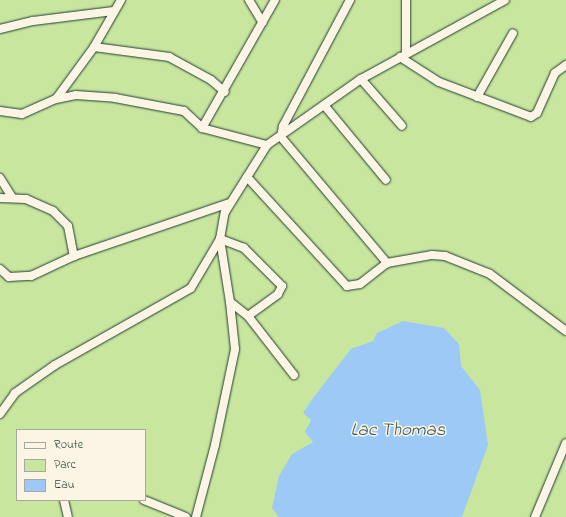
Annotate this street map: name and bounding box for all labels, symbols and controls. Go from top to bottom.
water label: Lac Thomas [351,420,445,442]
legend [16,429,146,501]
text: Route [54,436,83,454]
text: Parc [54,456,76,474]
text: Eau [54,476,75,494]

